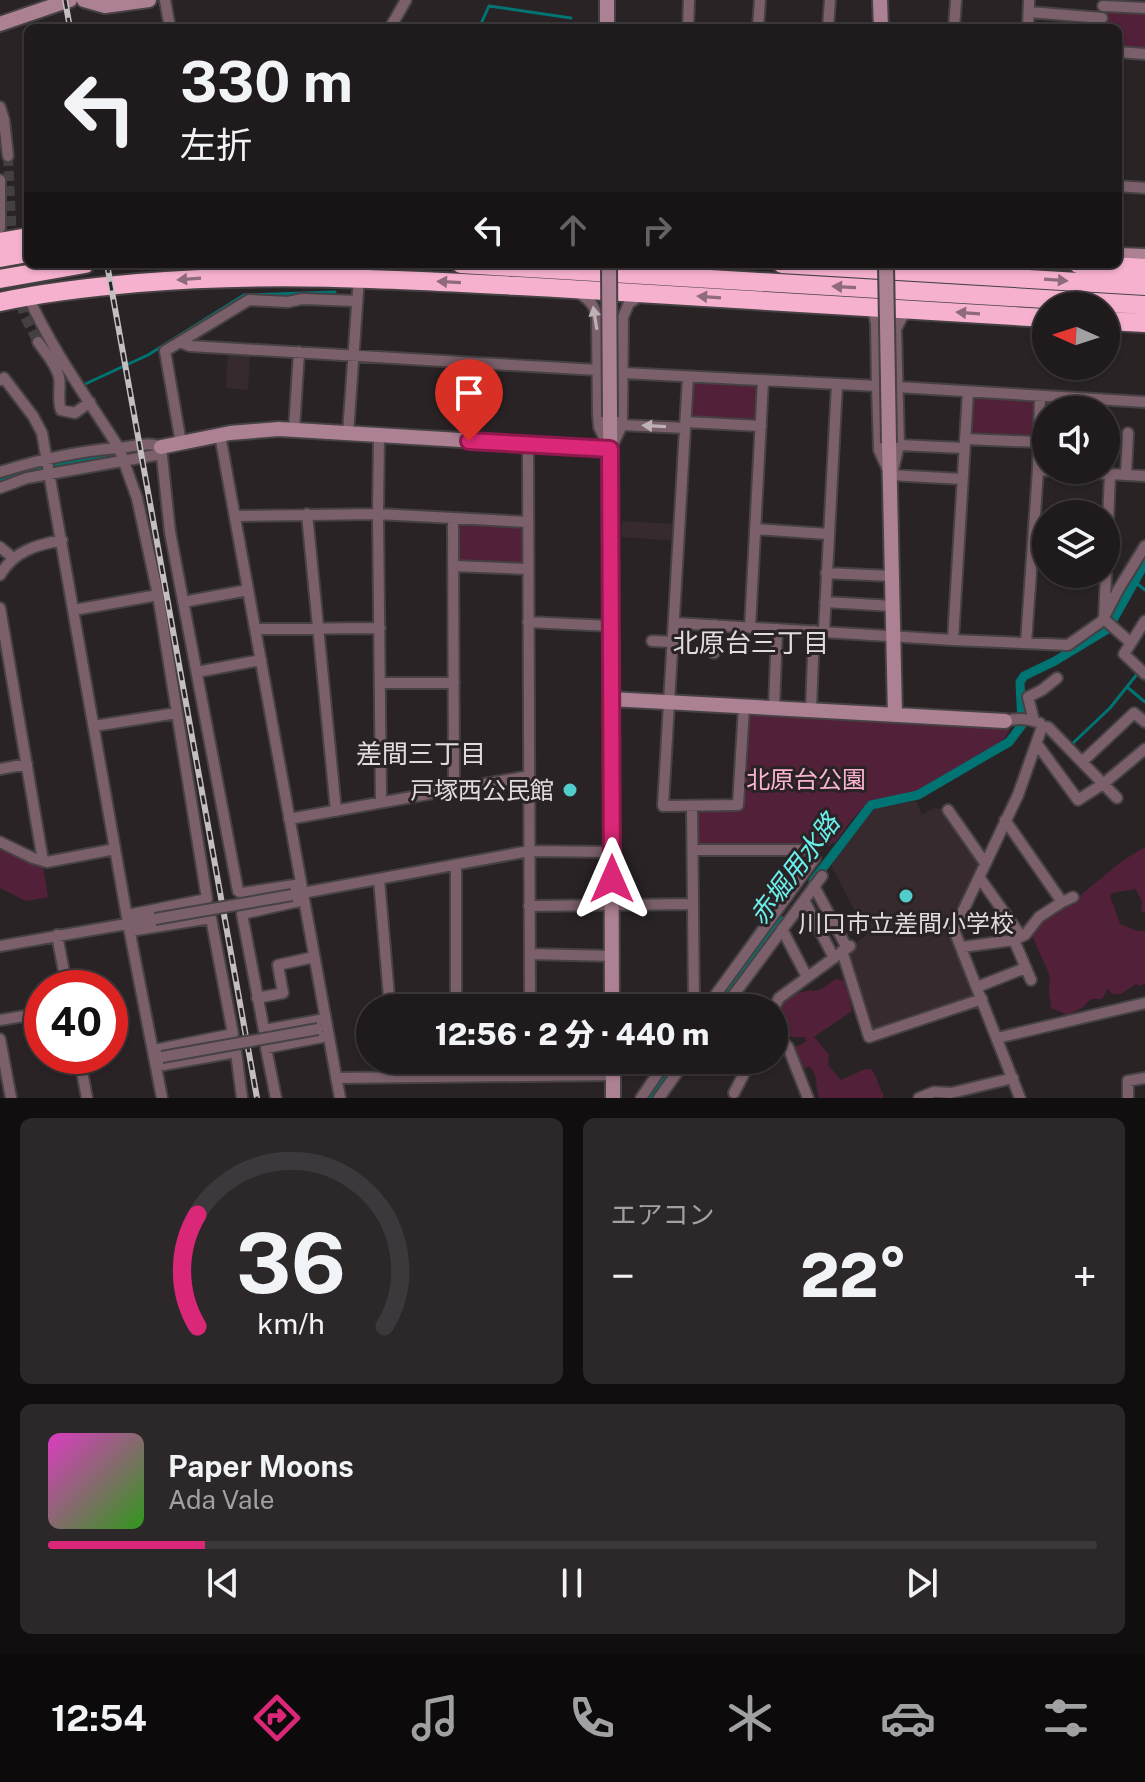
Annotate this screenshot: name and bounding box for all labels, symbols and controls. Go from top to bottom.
text: 330 m [180,49,353,115]
icon: left [48,56,152,160]
text: 左折 [180,124,252,166]
icon: left [467,208,511,252]
icon: ahead [551,208,595,252]
icon: right [635,208,679,252]
one-way arrow [176,273,201,286]
one-way arrow [1044,274,1069,287]
one-way arrow [436,275,461,288]
one-way arrow [831,280,856,293]
one-way arrow [696,291,721,304]
north arrow [1032,292,1120,380]
map controls [1032,292,1120,588]
one-way arrow [588,306,601,331]
one-way arrow [955,306,980,319]
pin [435,359,503,441]
icon: arrive [447,371,491,415]
button: sound [1032,396,1120,484]
one-way arrow [641,420,666,433]
button: layers [1032,500,1120,588]
district label: 北原台三丁目 [673,627,829,658]
district label: 差間三丁目 [356,738,486,769]
park label: 北原台公園 [746,765,866,793]
place label: 戸塚西公民館 [410,776,554,804]
marker: 戸塚西公民館 [561,781,579,799]
water label: 赤堀用水路 [742,806,847,930]
position arrow [570,837,654,921]
marker: 川口市立差間小学校 [897,887,915,905]
place label: 川口市立差間小学校 [798,909,1014,937]
speed limit sign: 40 [24,970,128,1074]
text: 12:56 · 2 分 · 440 m [435,1016,709,1052]
text: エアコン [611,1199,715,1230]
text: 36 [236,1214,346,1312]
text: 22° [800,1240,907,1311]
text: − [611,1250,635,1302]
text: + [1073,1250,1097,1302]
text: km/h [258,1307,325,1340]
text: Paper Moons [168,1448,354,1484]
text: Ada Vale [168,1484,274,1515]
icon: previous [201,1561,245,1605]
icon: pause [550,1561,594,1605]
icon: next [900,1561,944,1605]
icon: directions [249,1690,305,1746]
icon: music [407,1690,463,1746]
icon: phone [564,1690,620,1746]
icon: climate [722,1690,778,1746]
icon: car [880,1690,936,1746]
icon: filters [1038,1690,1094,1746]
text: 12:54 [51,1697,147,1739]

